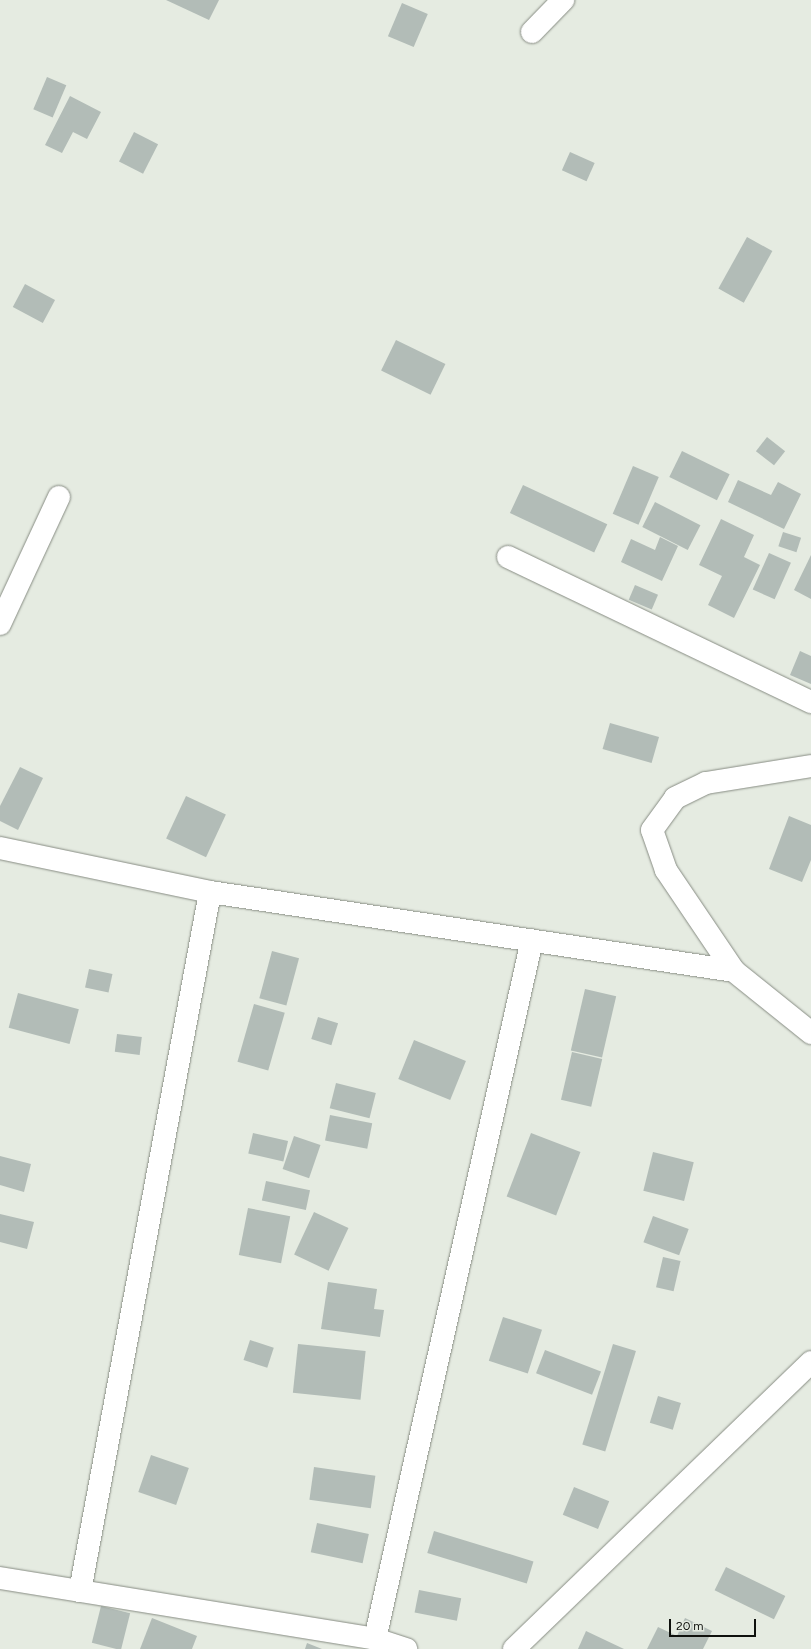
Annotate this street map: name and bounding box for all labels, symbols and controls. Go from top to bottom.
scale bar [671,1611,758,1637]
text: 20 m [676,1619,704,1633]

